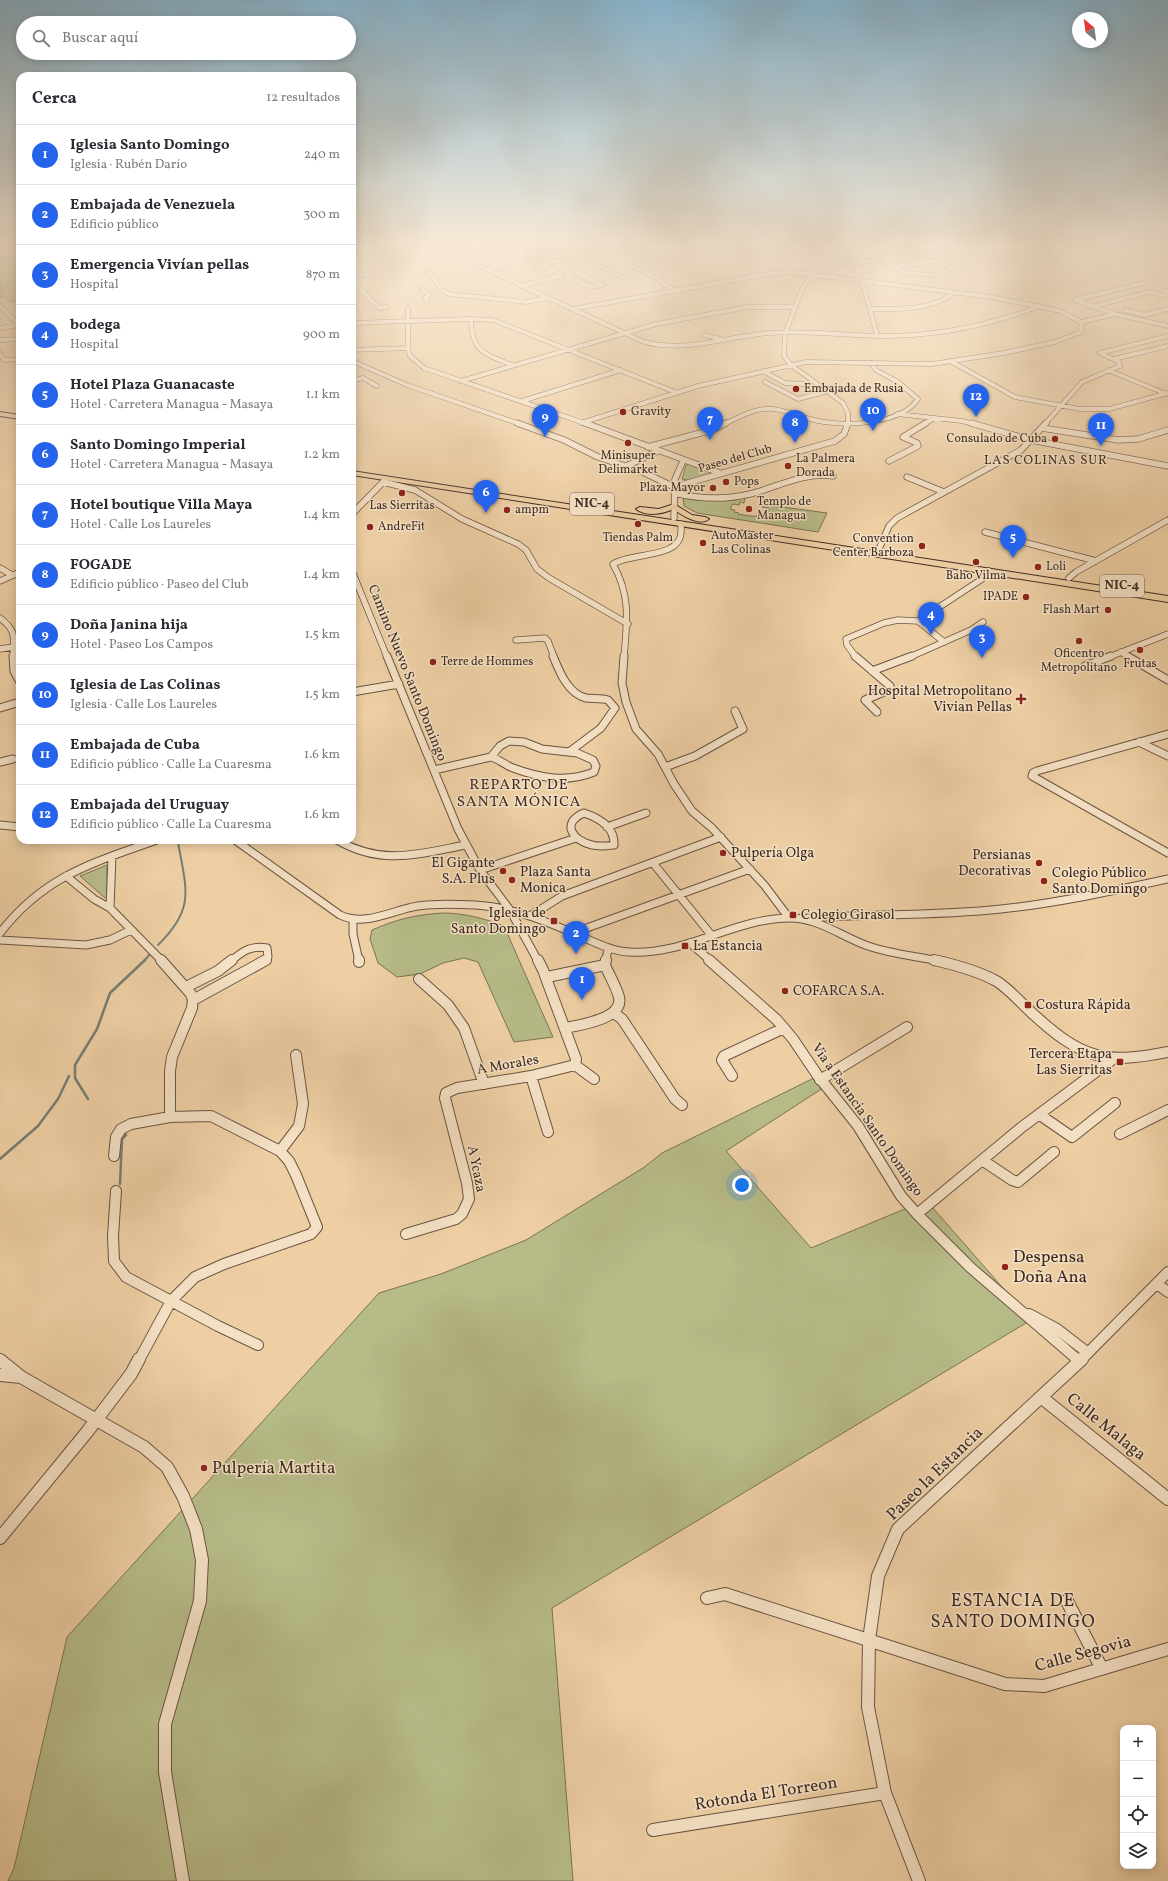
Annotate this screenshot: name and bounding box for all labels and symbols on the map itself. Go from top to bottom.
north arrow [1072,12,1108,48]
place label: Embajada de Rusia [804,381,903,397]
marker: Embajada de Rusia [791,384,801,394]
pin: 12 [963,384,989,417]
pin: 10 [860,398,886,431]
pin: 9 [532,404,558,437]
place label: Gravity [631,404,672,420]
marker: Gravity [618,407,628,417]
pin: 7 [697,407,723,440]
pin: 8 [782,410,808,443]
pin: 11 [1088,413,1114,446]
place label: Consulado de Cuba [947,431,1047,447]
marker: Consulado de Cuba [1050,434,1060,444]
marker: Minisuper Delimarket [623,438,633,448]
street label: Paseo del Club [696,441,774,477]
place label: Minisuper Delimarket [598,448,658,478]
place label: La Palmera Dorada [796,451,855,481]
district label: LAS COLINAS SUR [984,452,1108,470]
marker: La Palmera Dorada [783,461,793,471]
place label: Pops [734,474,759,490]
marker: Pops [721,477,731,487]
pin: 6 [473,480,499,513]
place label: Plaza Mayor [640,480,705,496]
marker: Plaza Mayor [708,483,718,493]
marker: Las Sierritas [397,488,407,498]
road number: NIC-4 [570,493,614,515]
place label: Templo de Managua [757,494,811,524]
place label: Las Sierritas [369,498,435,514]
place label: ampm [515,502,549,518]
marker: Templo de Managua [744,504,754,514]
marker: ampm [502,505,512,515]
place label: AndreFit [378,519,425,535]
marker: Tiendas Palm [633,519,643,529]
marker: AndreFit [365,522,375,532]
pin: 5 [1000,525,1026,558]
place label: AutoMaster Las Colinas [711,528,774,558]
place label: Tiendas Palm [603,530,674,546]
place label: Convention Center Barboza [833,531,914,561]
marker: AutoMaster Las Colinas [698,538,708,548]
marker: Convention Center Barboza [917,541,927,551]
marker: Baho Vilma [971,557,981,567]
place label: Loli [1046,559,1067,575]
marker: Loli [1033,562,1043,572]
place label: Baho Vilma [946,568,1006,584]
road number: NIC-4 [1100,575,1144,597]
street label: Camino Nuevo Santo Domingo [363,582,451,764]
place label: IPADE [983,589,1018,605]
marker: IPADE [1021,592,1031,602]
pin: 4 [918,602,944,635]
place label: Flash Mart [1043,602,1100,618]
marker: Flash Mart [1103,605,1113,615]
pin: 3 [969,625,995,658]
marker: Oficentro Metropolitano [1074,636,1084,646]
marker: Frutas [1135,645,1145,655]
place label: Oficentro Metropolitano [1041,646,1117,676]
place label: Terre de Hommes [441,654,533,670]
place label: Frutas [1123,656,1157,672]
marker: Terre de Hommes [428,657,438,667]
place label: Hospital Metropolitano Vivian Pellas [868,682,1012,717]
marker: Hospital Metropolitano Vivian Pellas [1015,693,1027,705]
district label: REPARTO DE SANTA MÓNICA [457,775,581,813]
place label: Pulpería Olga [731,844,814,863]
place label: Persianas Decorativas [958,846,1031,881]
marker: Pulpería Olga [718,848,728,858]
place label: El Gigante S.A. Plus [431,854,495,889]
marker: Persianas Decorativas [1034,858,1044,868]
place label: Plaza Santa Monica [520,863,591,898]
place label: Colegio Público Santo Domingo [1052,864,1147,899]
marker: El Gigante S.A. Plus [498,866,508,876]
marker: Plaza Santa Monica [507,875,517,885]
marker: Colegio Público Santo Domingo [1039,876,1049,886]
place label: Iglesia de Santo Domingo [451,904,546,939]
place label: Colegio Girasol [801,906,895,925]
marker: Colegio Girasol [788,910,798,920]
marker: Iglesia de Santo Domingo [549,916,559,926]
pin: 2 [563,921,589,954]
place label: La Estancia [693,937,763,956]
marker: La Estancia [680,941,690,951]
pin: 1 [569,967,595,1000]
place label: COFARCA S.A. [793,982,884,1001]
marker: COFARCA S.A. [780,986,790,996]
place label: Costura Rápida [1036,996,1131,1015]
marker: Costura Rápida [1023,1000,1033,1010]
street label: Via a Estancia Santo Domingo [807,1040,927,1200]
place label: Tercera Etapa Las Sierritas [1028,1045,1112,1080]
street label: A Morales [476,1050,540,1080]
marker: Tercera Etapa Las Sierritas [1115,1057,1125,1067]
street label: A Ycaza [462,1144,490,1194]
your location [732,1175,752,1195]
place label: Despensa Doña Ana [1013,1246,1087,1289]
marker: Despensa Doña Ana [1000,1262,1010,1272]
street label: Calle Malaga [1061,1388,1151,1466]
street label: Paseo la Estancia [882,1422,988,1526]
place label: Pulpería Martita [212,1457,335,1480]
marker: Pulpería Martita [199,1463,209,1473]
district label: ESTANCIA DE SANTO DOMINGO [930,1589,1096,1635]
street label: Calle Segovia [1032,1630,1134,1678]
street label: Rotonda El Torreon [693,1771,839,1817]

